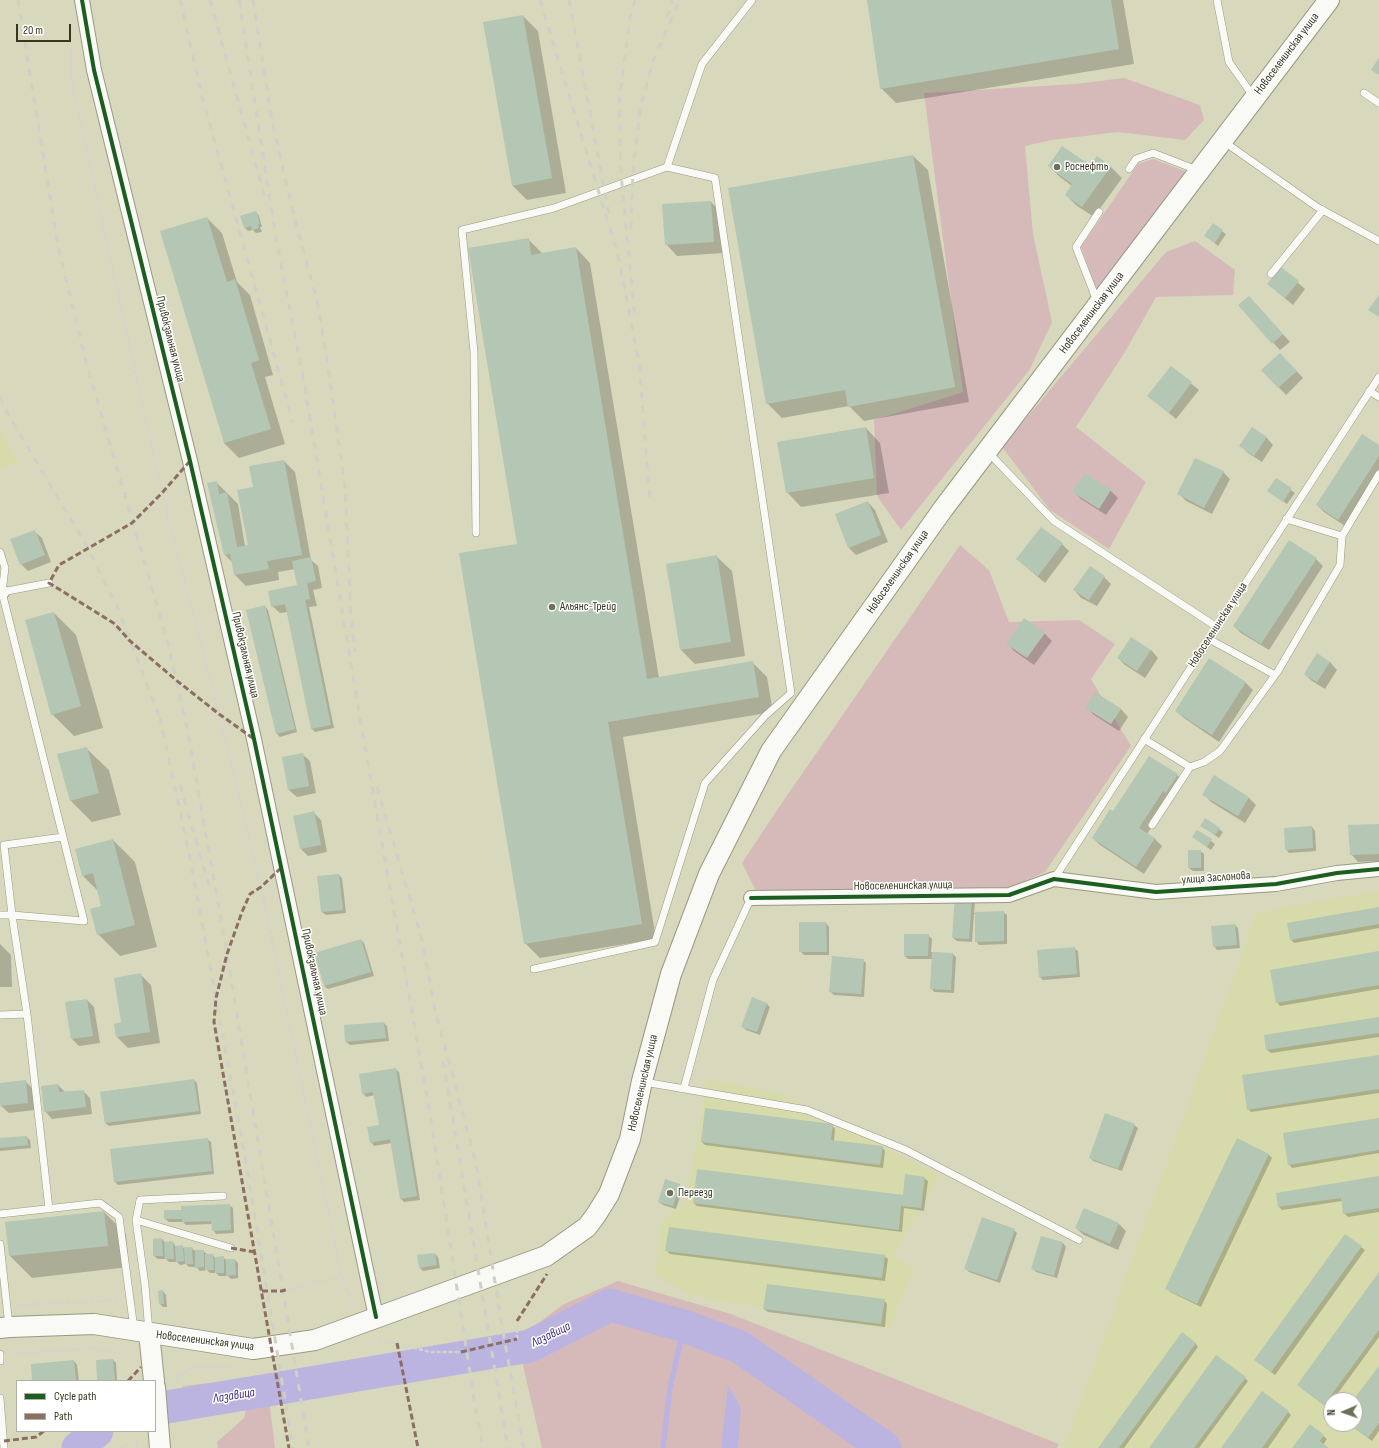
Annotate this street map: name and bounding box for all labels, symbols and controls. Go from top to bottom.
street label: Новоселенинская улица [1252,10,1322,98]
scale bar [18,16,73,42]
text: 20 m [23,23,43,38]
place label: Роснефть [1065,160,1109,174]
marker: Роснефть [1052,162,1062,172]
street label: Новоселенинская улица [1057,269,1127,357]
street label: Привокзальная улица [152,295,188,383]
street label: Новоселенинская улица [864,527,932,617]
street label: Новоселенинская улица [1185,580,1251,670]
place label: Альянс-Трейд [560,600,616,614]
marker: Альянс-Трейд [547,602,557,612]
street label: Привокзальная улица [228,611,262,699]
street label: улица Заслонова [1181,868,1251,888]
street label: Новоселенинская улица [854,878,952,894]
street label: Привокзальная улица [298,927,330,1017]
street label: Новоселенинская улица [625,1033,661,1133]
place label: Переезд [678,1186,713,1200]
marker: Переезд [665,1188,675,1198]
water label: Лазавица [529,1319,573,1351]
street label: Новоселенинская улица [155,1328,255,1354]
legend [16,1380,156,1432]
water label: Лазавица [212,1385,256,1407]
text: Cycle path [54,1389,96,1404]
north arrow [1323,1392,1363,1432]
text: Path [54,1409,72,1424]
text: N [1325,1409,1338,1416]

